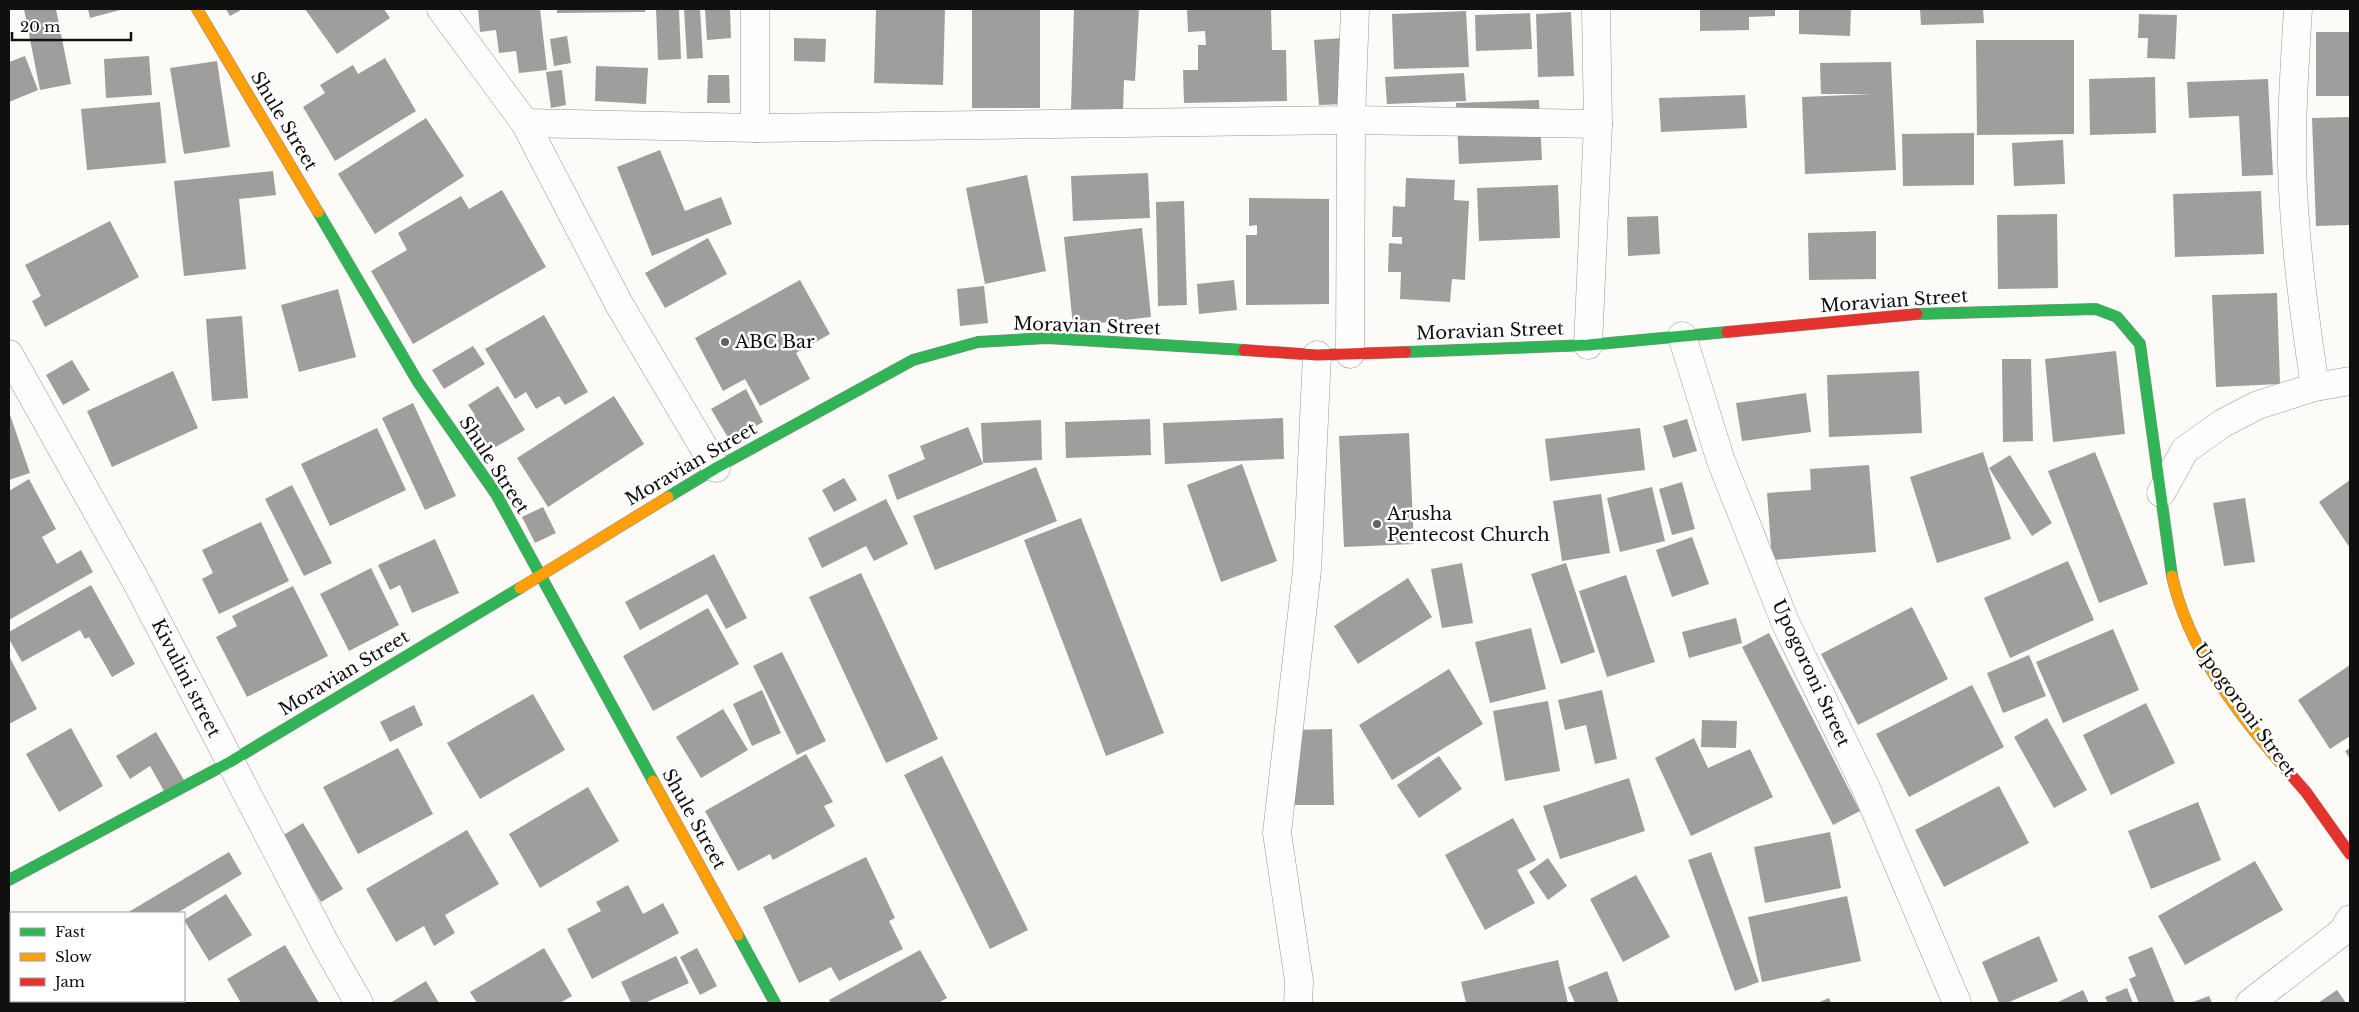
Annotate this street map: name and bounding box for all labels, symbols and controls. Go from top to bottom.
scale bar [12,10,131,42]
text: 20 m [20,17,60,36]
street label: Shule Street [246,68,322,175]
street label: Moravian Street [1819,285,1969,317]
street label: Moravian Street [1013,312,1161,340]
street label: Moravian Street [1416,317,1564,345]
place label: ABC Bar [734,331,815,353]
marker: ABC Bar [719,336,731,348]
street label: Shule Street [454,412,534,518]
street label: Moravian Street [621,417,761,511]
place label: Arusha Pentecost Church [1386,503,1550,546]
marker: Arusha Pentecost Church [1371,518,1383,530]
street label: Upogoroni Street [1767,596,1855,750]
street label: Kivulini street [147,615,225,741]
street label: Moravian Street [275,625,413,721]
street label: Upogoroni Street [2189,639,2301,781]
street label: Shule Street [657,765,731,873]
legend [10,912,185,1002]
text: Fast [55,922,86,941]
text: Slow [55,947,92,966]
text: Jam [53,972,85,991]

